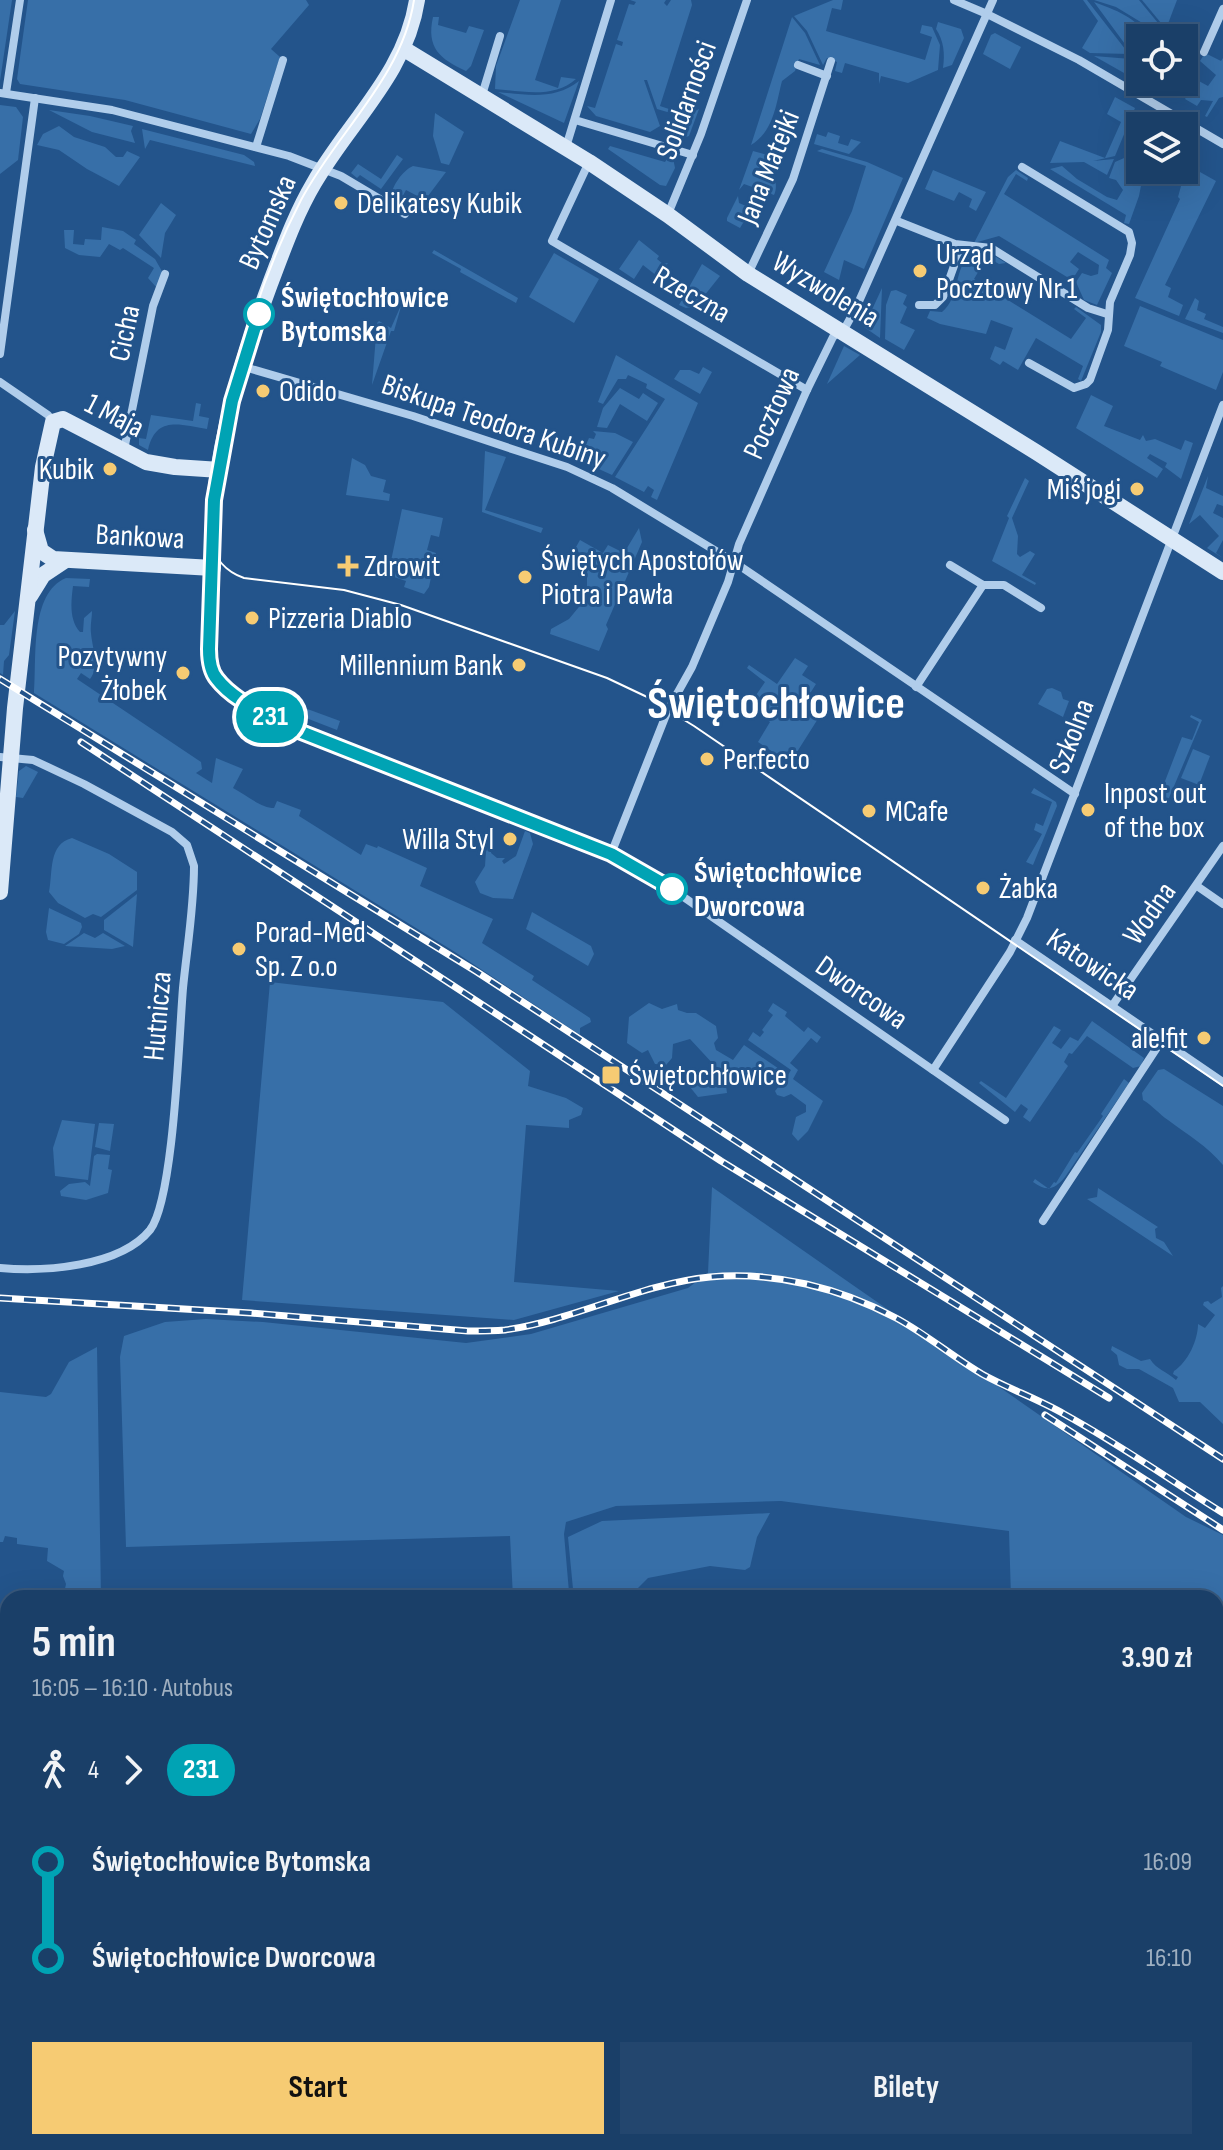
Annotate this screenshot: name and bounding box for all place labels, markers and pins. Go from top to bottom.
place label: Delikatesy Kubik [357,186,522,222]
marker: Delikatesy Kubik [332,194,350,212]
place label: Urząd Pocztowy Nr 1 [936,237,1078,307]
marker: Urząd Pocztowy Nr 1 [911,262,929,280]
place label: Świętochłowice Bytomska [281,280,449,350]
marker: Świętochłowice Bytomska [244,299,274,329]
place label: Odido [279,374,337,410]
marker: Odido [254,382,272,400]
place label: Kubik [39,452,95,488]
marker: Kubik [101,460,119,478]
place label: Miś jogi [1047,472,1121,508]
marker: Miś jogi [1128,480,1146,498]
place label: Świętych Apostołów Piotra i Pawła [541,543,744,613]
place label: Zdrowit [364,549,440,585]
marker: Zdrowit [339,557,357,575]
marker: Świętych Apostołów Piotra i Pawła [516,568,534,586]
place label: Pizzeria Diablo [268,601,412,637]
marker: Pizzeria Diablo [243,609,261,627]
place label: Pozytywny Żłobek [57,639,168,709]
place label: Millennium Bank [339,648,504,684]
marker: Millennium Bank [510,656,528,674]
marker: Pozytywny Żłobek [174,664,192,682]
place label: Perfecto [723,742,810,778]
marker: Perfecto [698,750,716,768]
place label: Inpost out of the box [1104,776,1207,846]
place label: MCafe [885,794,948,830]
marker: Inpost out of the box [1079,801,1097,819]
marker: MCafe [860,802,878,820]
place label: Willa Styl [402,822,494,858]
marker: Willa Styl [501,830,519,848]
place label: Świętochłowice Dworcowa [694,855,862,925]
place label: Żabka [999,871,1058,907]
marker: Świętochłowice Dworcowa [657,874,687,904]
marker: Żabka [974,879,992,897]
place label: Porad-Med Sp. Z o.o [255,915,366,985]
marker: Porad-Med Sp. Z o.o [230,940,248,958]
place label: ale!fit [1131,1021,1188,1057]
marker: ale!fit [1195,1029,1213,1047]
place label: Świętochłowice [629,1058,787,1094]
marker: Świętochłowice [600,1064,622,1086]

